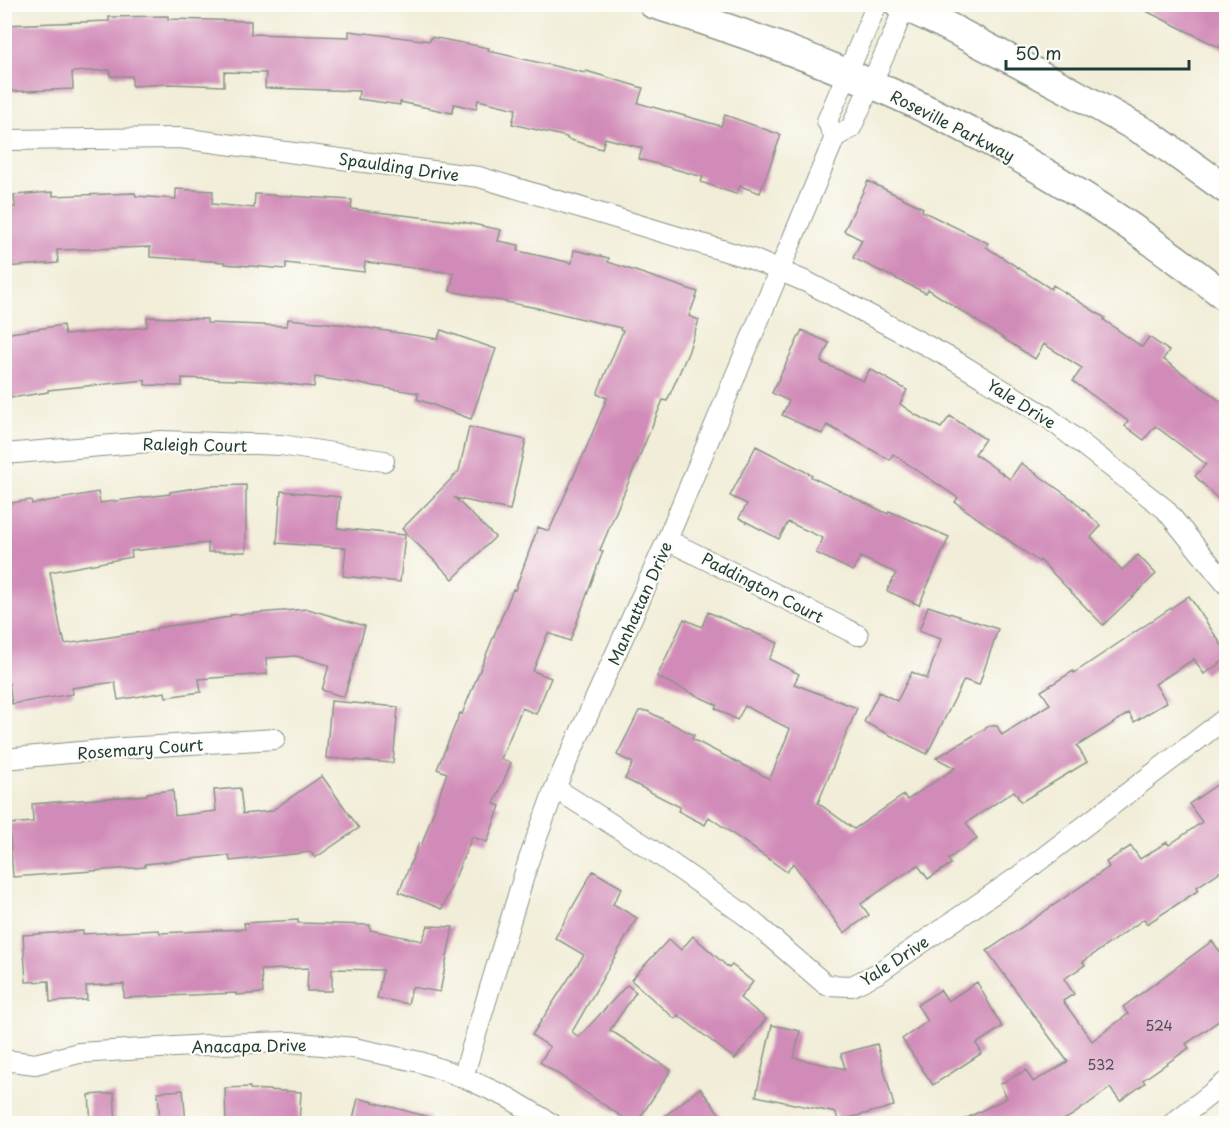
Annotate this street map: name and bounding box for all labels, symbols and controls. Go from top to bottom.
scale bar [1006,33,1189,71]
text: 50 m [1015,39,1062,66]
street label: Roseville Parkway [887,83,1019,167]
street label: Spaulding Drive [337,146,461,186]
street label: Yale Drive [983,372,1061,434]
street label: Raleigh Court [143,431,248,457]
street label: Manhattan Drive [601,537,677,669]
street label: Paddington Court [698,546,829,628]
street label: Rosemary Court [76,732,204,764]
street label: Yale Drive [855,929,933,991]
house number: 524 [1145,1015,1173,1036]
street label: Anacapa Drive [191,1032,307,1058]
house number: 532 [1087,1054,1115,1075]

